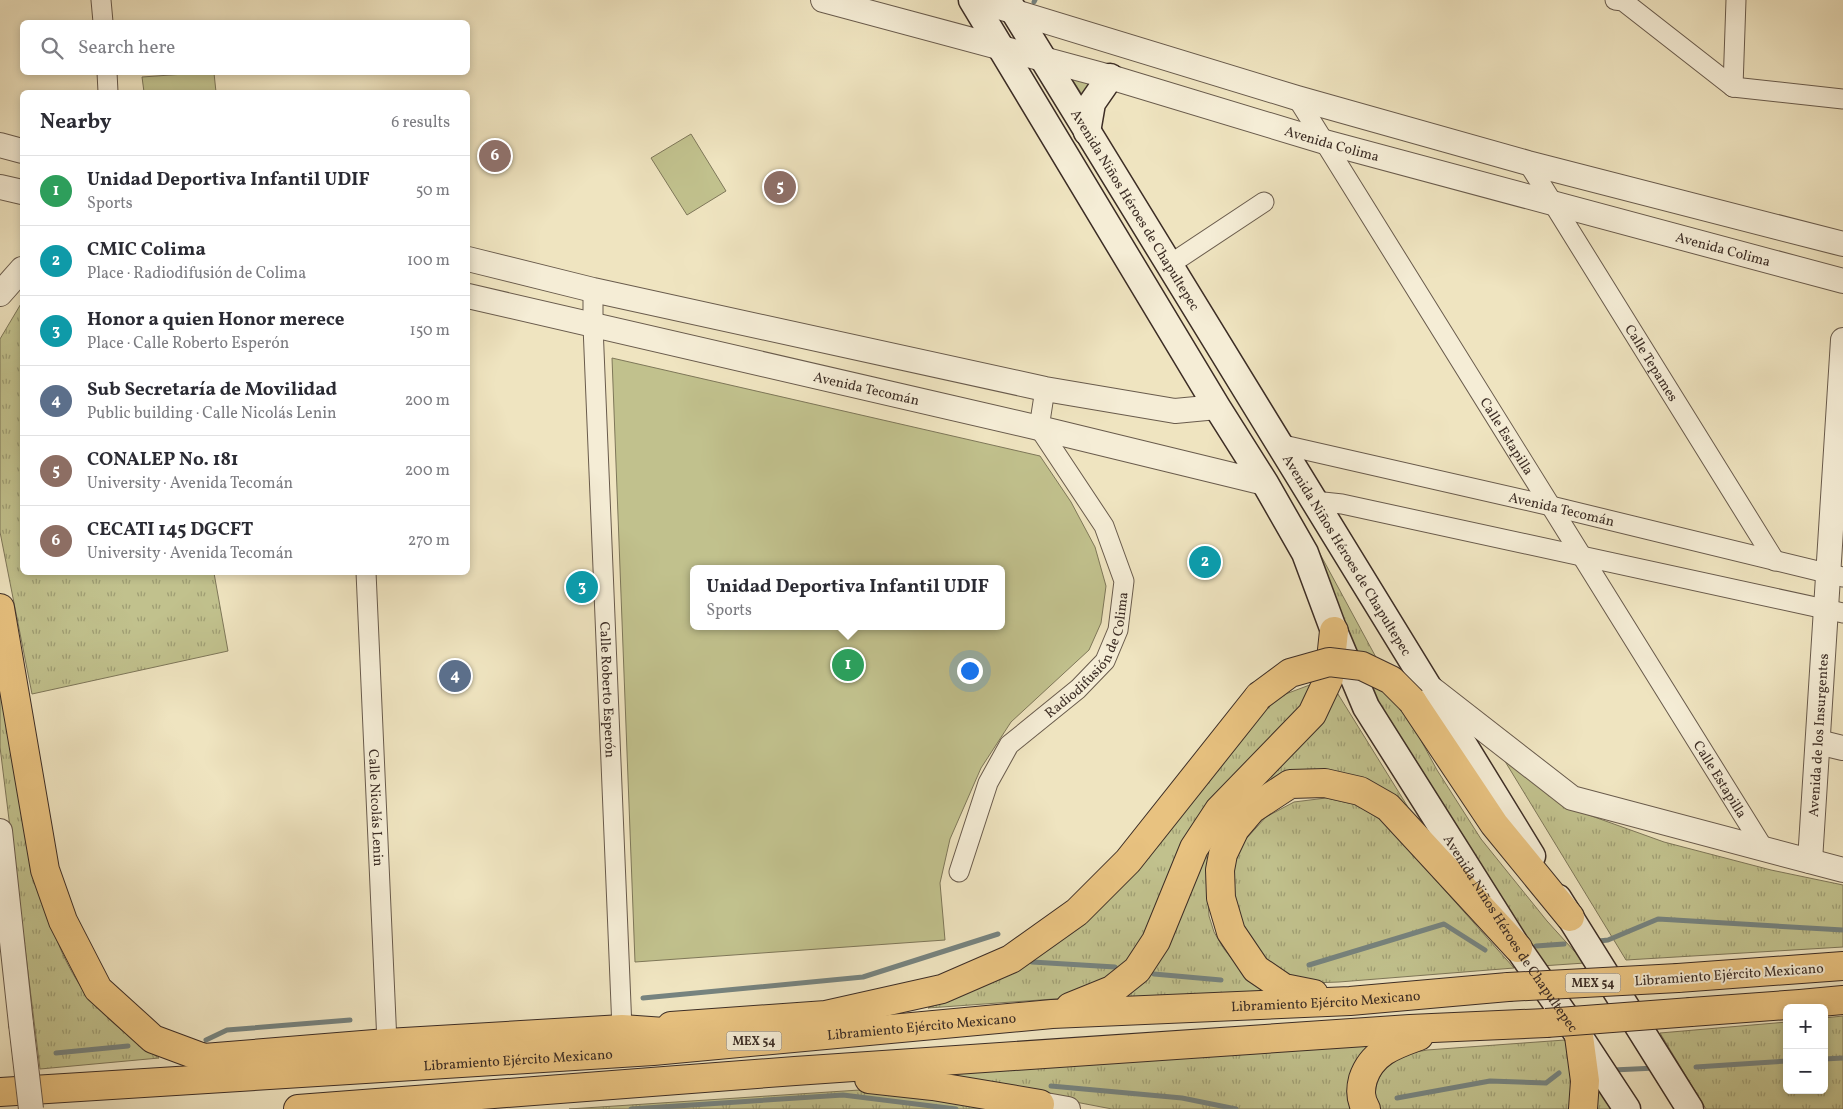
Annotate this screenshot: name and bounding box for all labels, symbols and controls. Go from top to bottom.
search box [20,20,470,75]
icon: search [38,34,66,62]
text: Search here [78,35,175,61]
street label: Avenida Niños Héroes de Chapultepec [1065,106,1203,315]
text: Nearby [40,108,111,137]
text: 6 results [391,112,450,134]
street label: Avenida Colima [1282,122,1381,167]
pin: 6 [479,137,511,175]
text: Unidad Deportiva Infantil UDIF [87,167,370,193]
pin: 5 [764,168,796,206]
text: 1 [53,180,59,202]
text: 50 m [416,180,450,202]
text: Sports [87,193,133,215]
street label: Avenida Colima [1673,228,1772,272]
text: CMIC Colima [87,237,206,263]
text: 2 [52,250,60,272]
text: 100 m [407,250,450,272]
text: Place · Radiodifusión de Colima [87,263,306,285]
text: Honor a quien Honor merece [87,307,344,333]
text: 3 [52,320,60,342]
text: 150 m [409,320,450,342]
street label: Calle Tepames [1620,321,1682,406]
text: Place · Calle Roberto Esperón [87,333,289,355]
street label: Avenida Tecomán [811,368,921,411]
text: Sub Secretaría de Movilidad [87,377,337,403]
text: 4 [51,390,61,412]
text: 200 m [405,390,450,412]
street label: Calle Estapilla [1475,394,1537,479]
text: Public building · Calle Nicolás Lenin [87,403,337,425]
text: CONALEP No. 181 [87,447,238,473]
street label: Avenida Niños Héroes de Chapultepec [1277,452,1415,660]
text: 5 [52,460,60,482]
text: 200 m [405,460,450,482]
text: University · Avenida Tecomán [87,473,293,495]
street label: Avenida Tecomán [1507,489,1616,532]
text: CECATI 145 DGCFT [87,517,254,543]
text: 6 [52,530,60,552]
text: 270 m [408,530,450,552]
text: University · Avenida Tecomán [87,543,293,565]
pin: 2 [1189,543,1221,581]
popup [690,565,1005,630]
pin: 3 [566,568,598,606]
text: Unidad Deportiva Infantil UDIF [706,574,989,600]
street label: Radiodifusión de Colima [1041,591,1134,723]
text: Sports [706,600,752,622]
street label: Calle Roberto Esperón [594,621,619,758]
pin: 1 [832,646,864,684]
street label: Avenida de los Insurgentes [1805,653,1834,818]
pin: 4 [439,657,471,695]
your location [957,658,983,684]
street label: Calle Estapilla [1688,738,1751,822]
street label: Calle Nicolás Lenin [363,749,387,867]
street label: Avenida Niños Héroes de Chapultepec [1438,832,1582,1037]
street label: Libramiento Ejército Mexicano [1634,959,1824,992]
road number: MEX 54 [1566,974,1620,992]
street label: Libramiento Ejército Mexicano [1231,987,1421,1017]
map controls [1783,1004,1828,1094]
button: + [1783,1004,1828,1049]
street label: Libramiento Ejército Mexicano [826,1009,1017,1046]
road number: MEX 54 [726,1032,782,1050]
street label: Libramiento Ejército Mexicano [423,1046,613,1076]
button: − [1783,1049,1828,1094]

